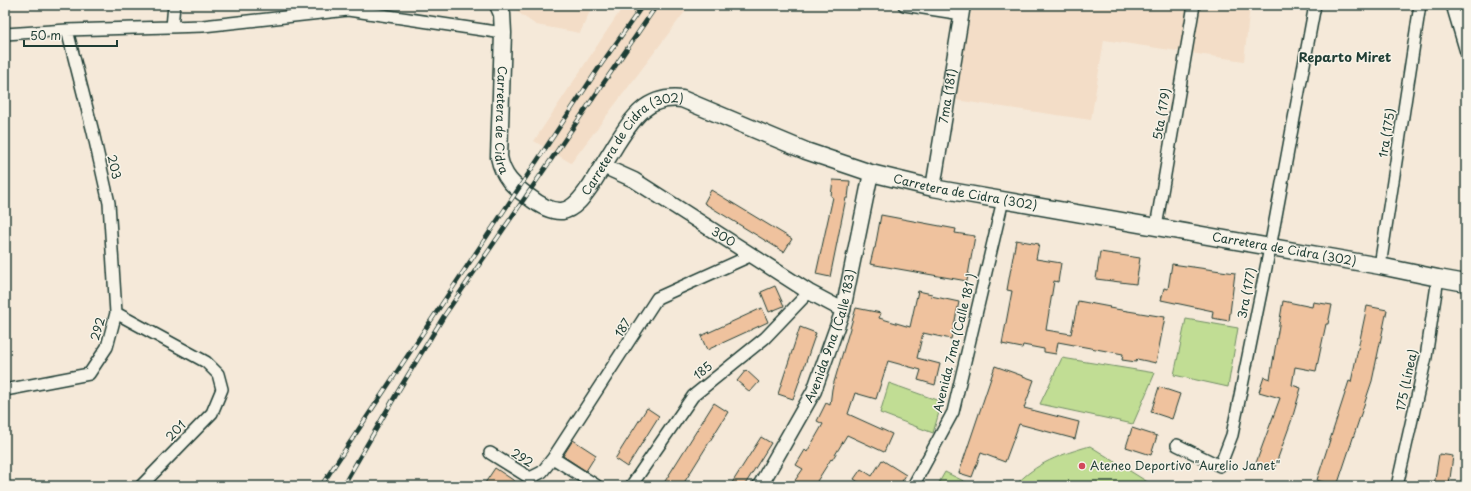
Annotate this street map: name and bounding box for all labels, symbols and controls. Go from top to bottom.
scale bar [24,22,117,48]
text: 50 m [30,26,61,44]
district label: Reparto Miret [1299,47,1391,66]
street label: Carretera de Cidra [491,66,514,177]
street label: 7ma (181) [934,67,960,125]
street label: 5ta (179) [1148,86,1174,141]
street label: Carretera de Cidra (302) [576,89,684,199]
street label: 1ra (175) [1373,107,1399,159]
street label: 203 [103,153,127,181]
street label: Carretera de Cidra (302) [892,169,1039,214]
street label: 300 [708,222,740,251]
street label: Carretera de Cidra (302) [1211,227,1358,270]
street label: 3ra (177) [1232,266,1260,320]
street label: Avenida 9na (Calle 183) [799,267,859,405]
street label: Avenida 7ma (Calle 181 ) [928,271,980,414]
street label: 187 [609,314,635,340]
street label: 292 [85,315,109,343]
street label: 175 (Línea) [1391,347,1421,412]
street label: 185 [689,357,716,384]
street label: 201 [161,416,190,445]
street label: 292 [508,443,537,471]
place label: Ateneo Deportivo "Aurelio Janet" [1090,456,1280,474]
marker: Ateneo Deportivo "Aurelio Janet" [1077,461,1087,471]

